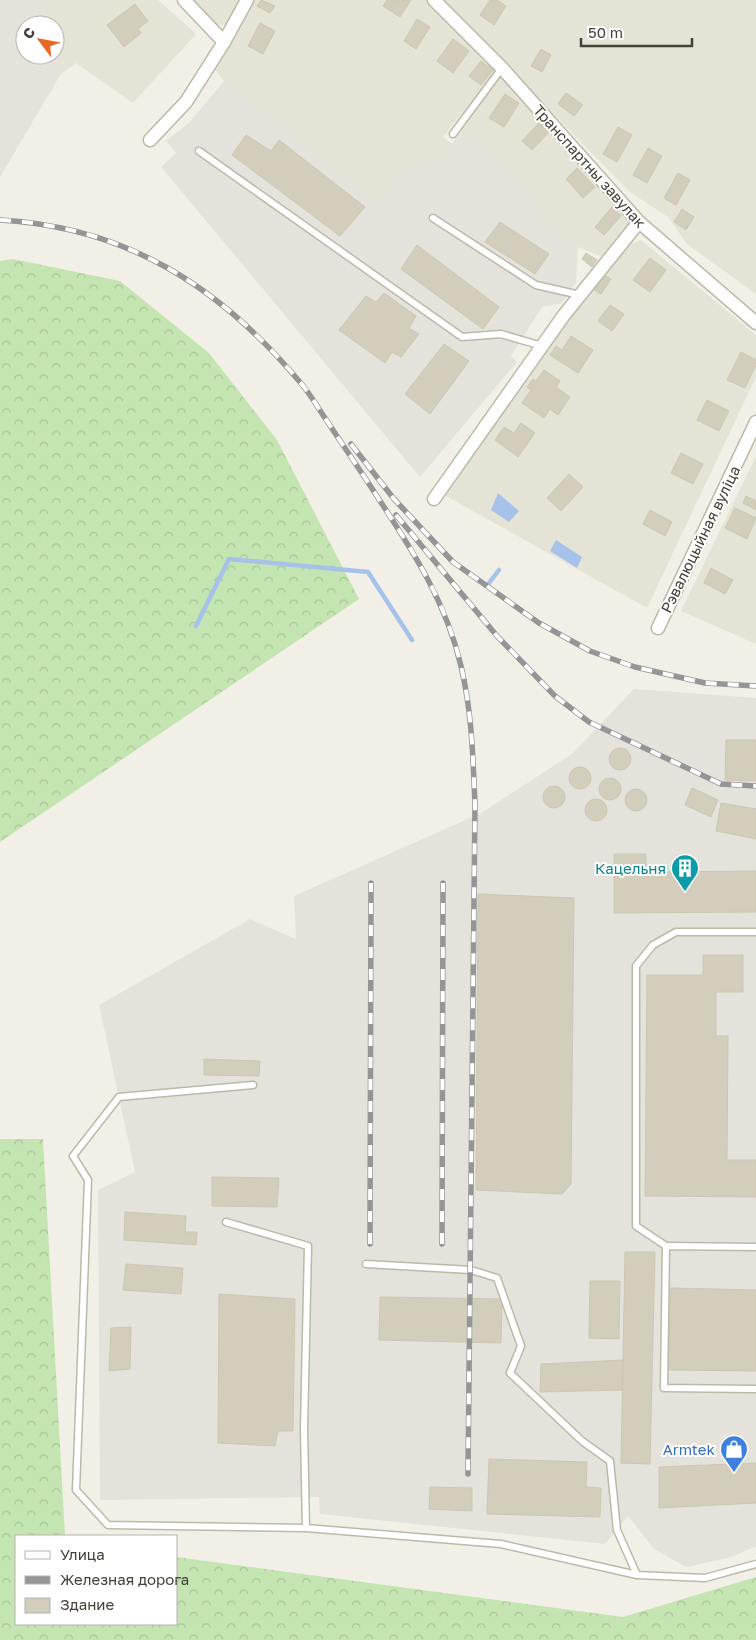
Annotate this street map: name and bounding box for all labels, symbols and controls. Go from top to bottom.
north arrow [15,15,65,65]
scale bar [581,15,692,47]
text: 50 m [588,23,623,41]
text: С [19,24,38,42]
street label: Транспартны завулак [530,101,650,231]
street label: Рэвалюцыйная вуліца [657,462,743,616]
building icon: Кацельня [670,853,700,892]
place label: Кацельня [595,859,666,877]
shop icon: Armtek [719,1434,749,1473]
place label: Armtek [663,1440,716,1458]
legend [15,1535,178,1625]
text: Улица [60,1545,105,1563]
text: Железная дорога [60,1570,189,1588]
text: Здание [60,1595,114,1613]

